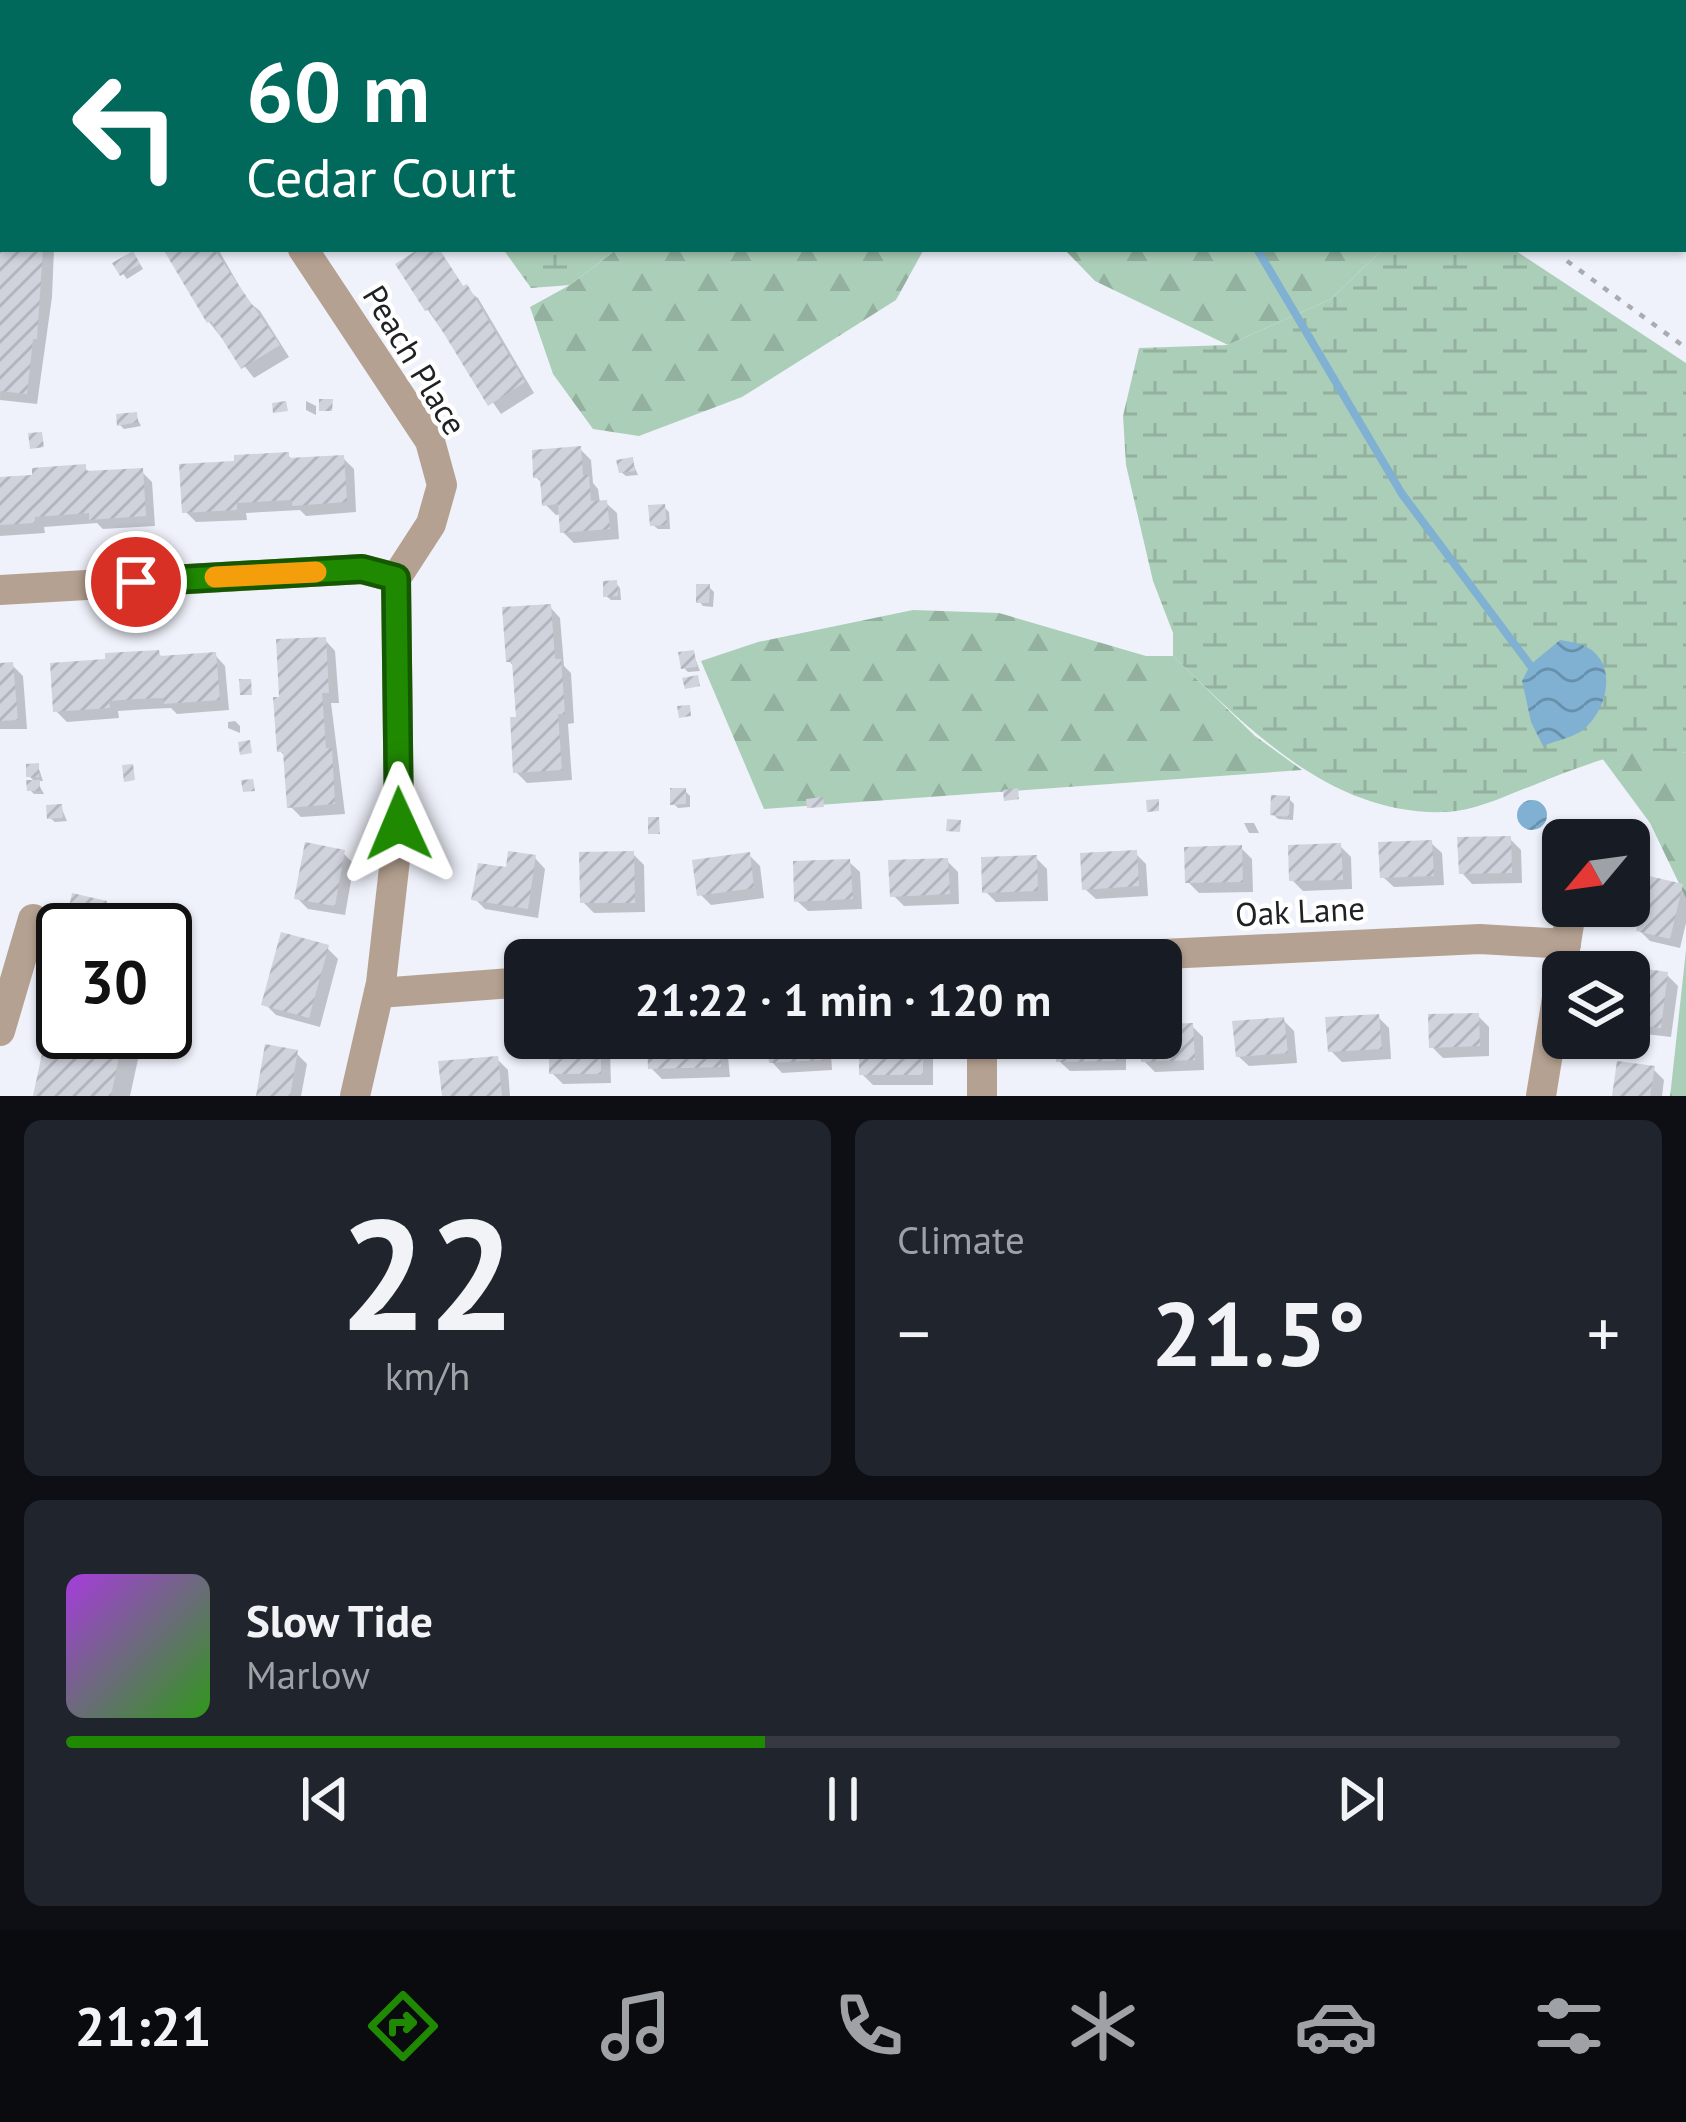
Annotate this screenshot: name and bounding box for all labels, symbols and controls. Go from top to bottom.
text: 60 m [246,36,430,145]
icon: left [48,48,204,204]
text: Cedar Court [246,142,516,212]
street label: Peach Place [354,277,477,443]
pin [85,531,187,633]
icon: arrive [103,549,169,615]
position arrow [336,761,462,887]
north arrow [1542,819,1650,927]
map controls [1542,819,1650,1059]
street label: Oak Lane [1234,886,1366,935]
speed limit sign: 30 [36,903,192,1059]
button: layers [1542,951,1650,1059]
text: 21:22 · 1 min · 120 m [635,970,1051,1028]
text: 22 [339,1171,516,1373]
text: Climate [897,1214,1025,1265]
text: 21.5° [1151,1274,1366,1391]
text: − [897,1290,930,1375]
text: + [1587,1290,1620,1375]
text: km/h [385,1350,470,1401]
text: Slow Tide [246,1591,433,1649]
text: Marlow [246,1649,370,1700]
icon: previous [292,1766,358,1832]
icon: pause [810,1766,876,1832]
icon: next [1328,1766,1394,1832]
icon: directions [361,1984,445,2068]
icon: music [594,1984,678,2068]
icon: phone [827,1984,911,2068]
icon: climate [1061,1984,1145,2068]
icon: car [1294,1984,1378,2068]
icon: filters [1527,1984,1611,2068]
text: 21:21 [75,1991,212,2061]

